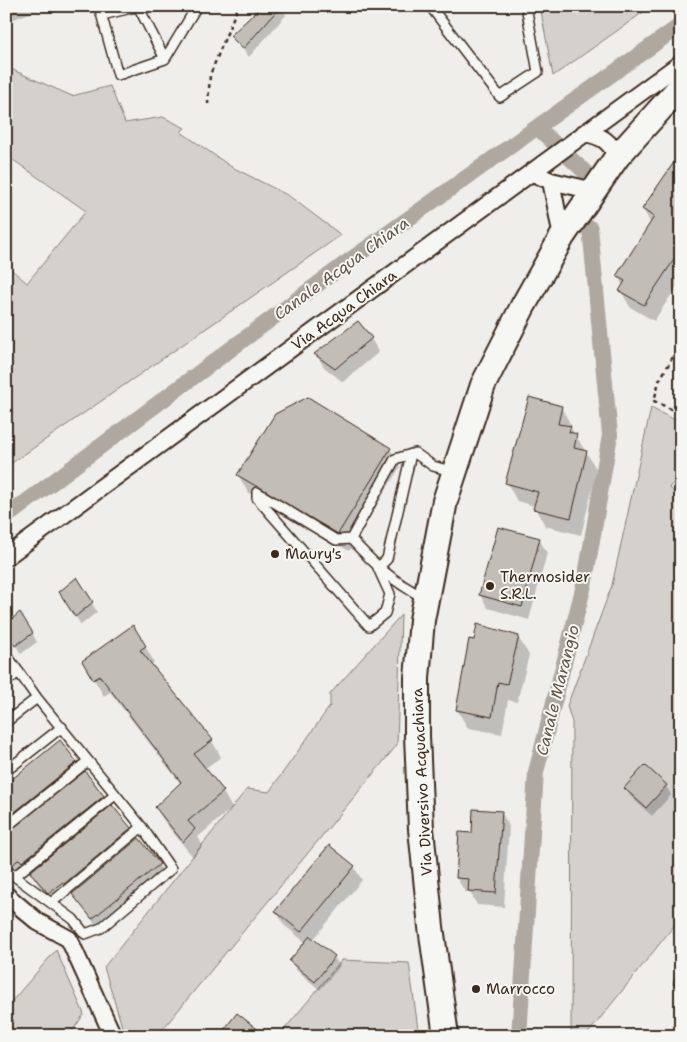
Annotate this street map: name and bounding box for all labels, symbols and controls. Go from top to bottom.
water label: Canale Acqua Chiara [269,212,413,325]
street label: Via Acqua Chiara [287,265,401,355]
place label: Maury's [285,544,342,564]
marker: Maury's [269,548,281,560]
place label: Thermosider S.R.L. [500,567,590,604]
marker: Thermosider S.R.L. [484,580,496,592]
water label: Canale Marangio [531,622,584,758]
street label: Via Diversivo Acquachiara [407,687,437,877]
place label: Marrocco [486,979,555,999]
marker: Marrocco [470,983,482,995]

